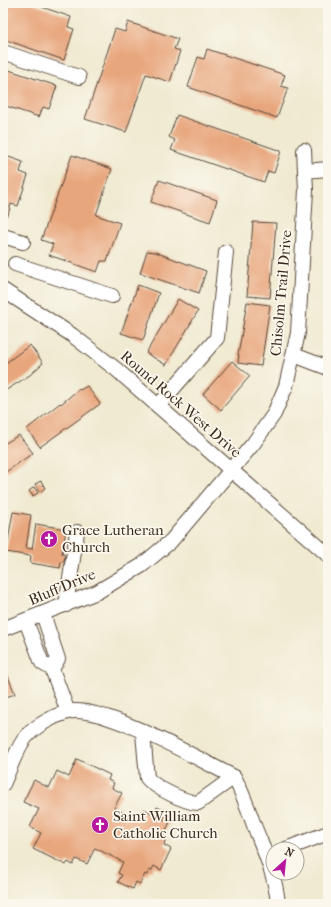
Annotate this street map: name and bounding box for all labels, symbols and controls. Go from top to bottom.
street label: Chisolm Trail Drive [267,229,296,357]
street label: Round Rock West Drive [117,347,246,462]
place label: Grace Lutheran Church [62,521,164,556]
church icon: Grace Lutheran Church [39,529,59,549]
street label: Bluff Drive [26,565,99,609]
place label: Saint William Catholic Church [113,807,218,842]
church icon: Saint William Catholic Church [90,815,110,835]
north arrow [265,841,305,881]
text: N [283,845,297,861]

